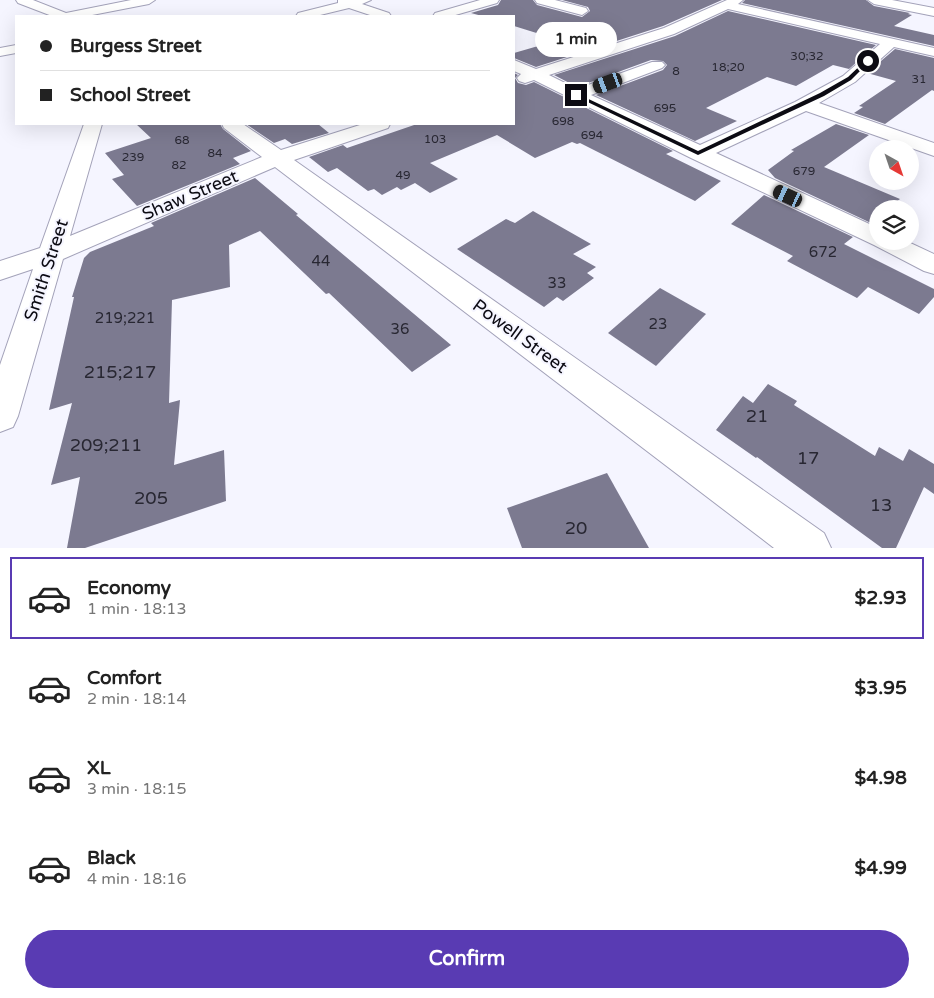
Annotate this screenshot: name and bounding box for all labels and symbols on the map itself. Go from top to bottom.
callout: 1 min [535,22,617,58]
house number: 30;32 [790,49,824,63]
route start [857,50,879,72]
house number: 18;20 [711,60,745,74]
house number: 8 [672,64,680,78]
car [591,71,624,95]
house number: 31 [911,72,927,86]
route end [565,84,587,106]
house number: 695 [654,101,676,115]
house number: 698 [552,114,574,128]
house number: 694 [581,128,604,142]
house number: 103 [424,132,446,146]
house number: 68 [174,133,190,147]
north arrow [869,140,919,190]
house number: 84 [207,146,223,160]
house number: 239 [122,150,144,164]
house number: 82 [171,158,187,172]
house number: 679 [793,164,815,178]
street label: Shaw Street [139,165,241,225]
house number: 49 [395,168,411,182]
car [771,183,804,209]
street label: Smith Street [19,216,73,324]
house number: 672 [809,243,837,261]
house number: 44 [312,252,330,270]
house number: 33 [548,274,566,292]
street label: Powell Street [468,294,572,378]
house number: 219;221 [95,309,155,327]
house number: 23 [649,315,667,333]
house number: 36 [391,320,409,338]
house number: 215;217 [84,361,156,383]
house number: 21 [746,405,768,427]
house number: 209;211 [70,434,142,456]
house number: 17 [797,447,819,469]
house number: 205 [134,487,168,509]
house number: 13 [870,494,892,516]
house number: 20 [565,517,587,539]

